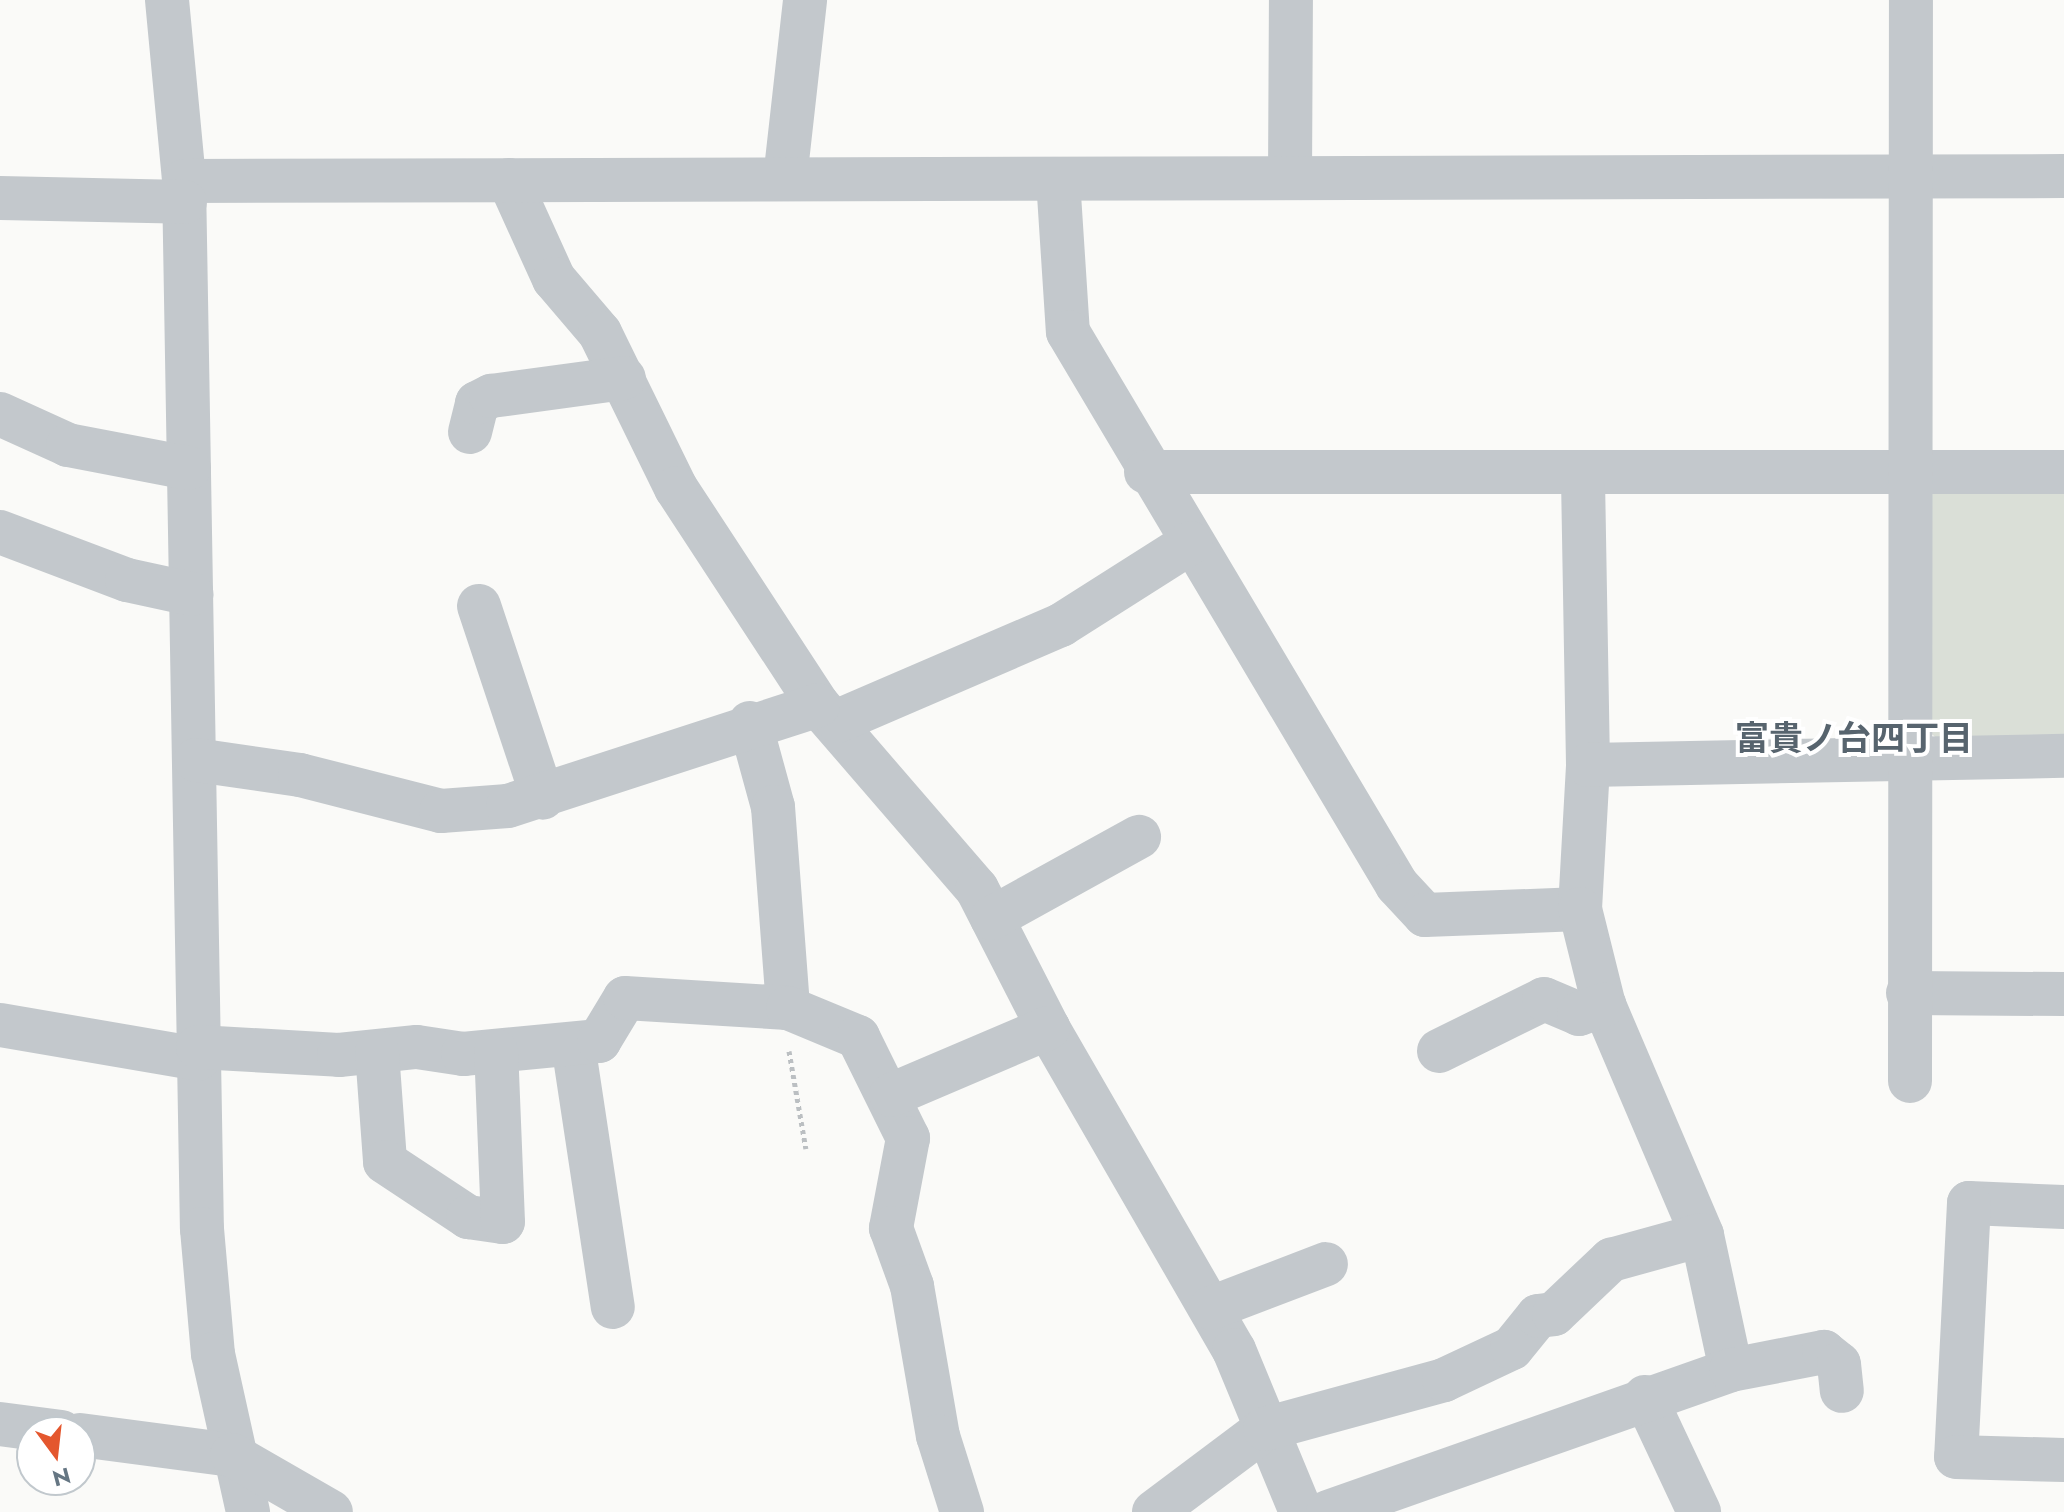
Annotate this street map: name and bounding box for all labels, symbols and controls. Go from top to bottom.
district label: 富貴ノ台四丁目 [1735,719,1973,759]
north arrow [16,1416,96,1496]
text: N [49,1460,74,1495]

